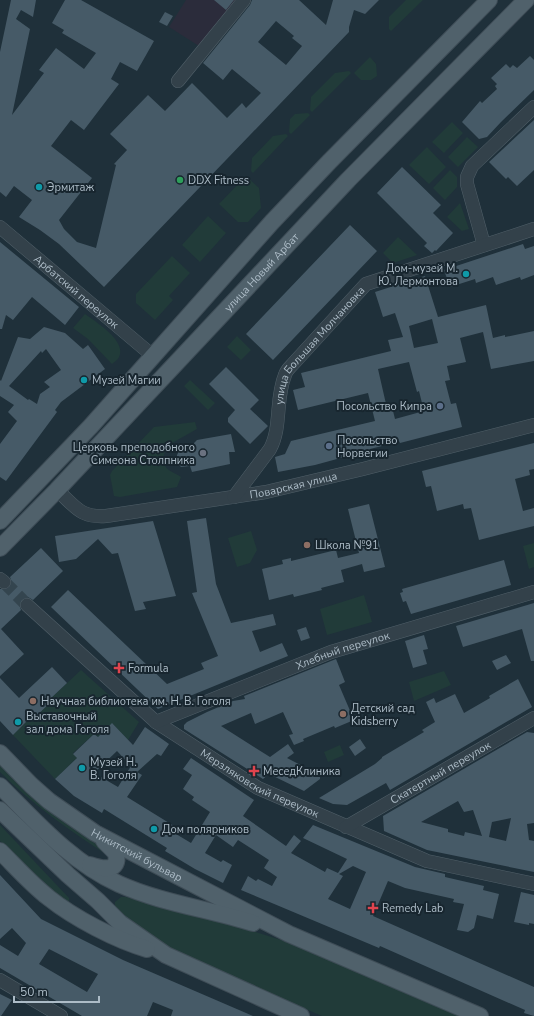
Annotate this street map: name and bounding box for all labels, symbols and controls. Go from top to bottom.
place label: DDX Fitness [188,173,249,188]
marker: DDX Fitness [175,175,185,185]
place label: Эрмитаж [47,180,94,195]
marker: Эрмитаж [34,182,44,192]
street label: улица Новый Арбат [221,230,303,315]
street label: Арбатский переулок [30,252,122,332]
place label: Дом-музей М. Ю. Лермонтова [378,261,458,289]
marker: Дом-музей М. Ю. Лермонтова [461,269,471,279]
street label: улица Большая Молчановка [272,283,368,405]
place label: Музей Магии [92,373,161,388]
marker: Музей Магии [79,375,89,385]
place label: Посольство Кипра [336,399,432,414]
marker: Посольство Кипра [435,401,445,411]
place label: Посольство Норвегии [337,433,397,461]
place label: Церковь преподобного Симеона Столпника [73,440,195,468]
marker: Посольство Норвегии [324,441,334,451]
marker: Церковь преподобного Симеона Столпника [198,448,208,458]
street label: Поварская улица [249,468,339,502]
place label: Школа №91 [315,538,379,553]
marker: Школа №91 [302,540,312,550]
street label: Хлебный переулок [294,628,392,673]
place label: Formula [128,661,169,676]
marker: Formula [113,662,125,674]
place label: Научная библиотека им. Н. В. Гоголя [41,694,231,709]
marker: Научная библиотека им. Н. В. Гоголя [28,696,38,706]
place label: Детский сад Kidsberry [351,701,415,729]
place label: Выставочный зал дома Гоголя [26,709,109,737]
marker: Детский сад Kidsberry [338,709,348,719]
marker: Выставочный зал дома Гоголя [13,717,23,727]
street label: Скатертный переулок [388,738,494,808]
street label: Мерзляковский переулок [197,746,321,822]
place label: Музей Н. В. Гоголя [90,755,137,783]
marker: Музей Н. В. Гоголя [77,763,87,773]
place label: МеседКлиника [263,764,340,779]
marker: МеседКлиника [248,765,260,777]
place label: Дом полярников [162,822,249,837]
marker: Дом полярников [149,824,159,834]
street label: Никитский бульвар [89,825,185,885]
place label: Remedy Lab [382,901,443,916]
marker: Remedy Lab [367,902,379,914]
scale bar [14,978,99,1004]
text: 50 m [20,984,48,1000]

